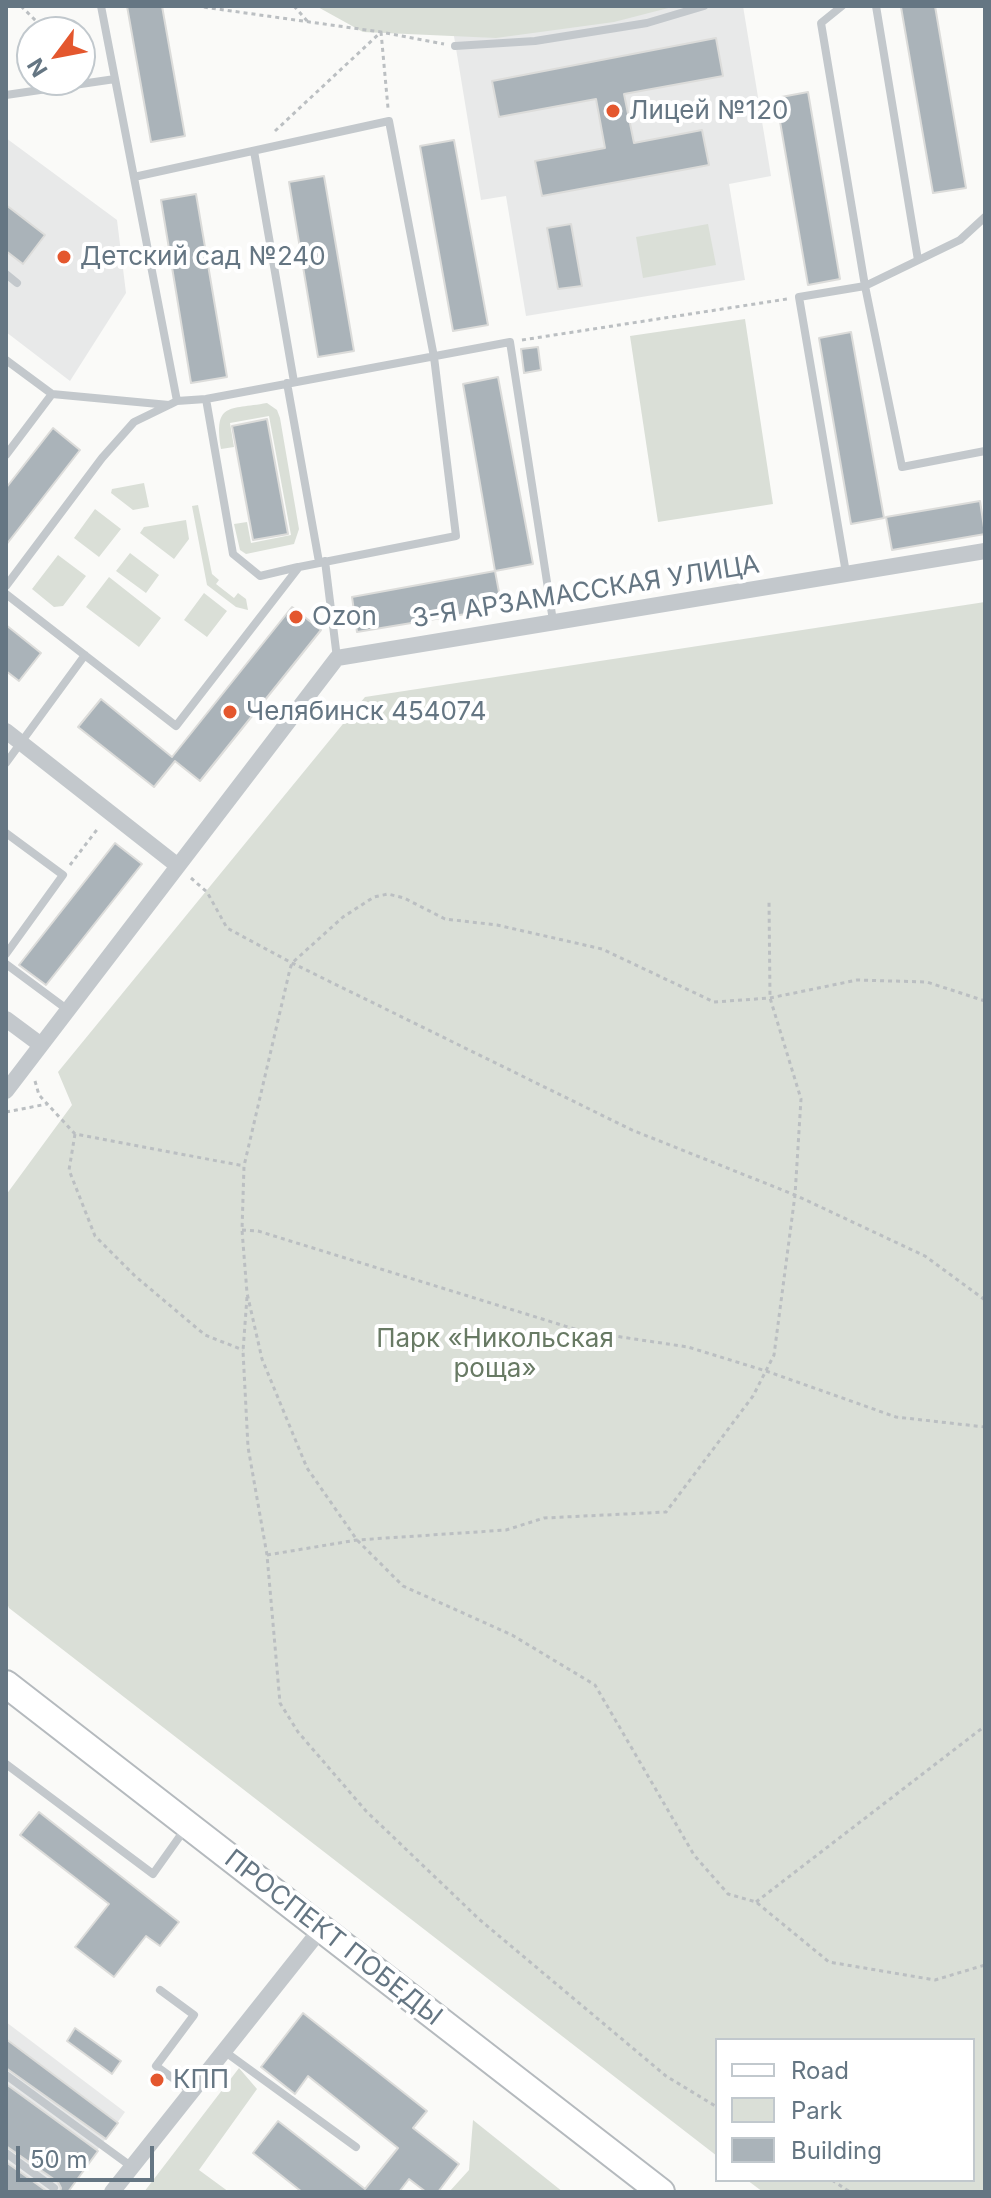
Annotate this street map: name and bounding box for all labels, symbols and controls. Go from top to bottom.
north arrow [16,16,96,96]
text: N [22,54,53,82]
place label: Лицей №120 [629,95,788,127]
marker: Лицей №120 [604,102,622,120]
place label: Детский сад №240 [80,241,326,273]
marker: Детский сад №240 [55,248,73,266]
street label: 3-Я АРЗАМАССКАЯ УЛИЦА [410,549,762,635]
place label: Ozon [312,601,377,633]
marker: Ozon [287,608,305,626]
place label: Челябинск 454074 [246,696,486,728]
marker: Челябинск 454074 [221,703,239,721]
park label: Парк «Никольская роща» [376,1323,614,1384]
street label: ПРОСПЕКТ ПОБЕДЫ [218,1843,448,2033]
legend [715,2038,975,2182]
text: Road [791,2056,849,2085]
place label: КПП [173,2064,229,2096]
marker: КПП [148,2071,166,2089]
text: Park [791,2096,842,2125]
scale bar [20,2130,158,2180]
text: Building [791,2136,882,2165]
text: 50 m [30,2145,88,2174]

